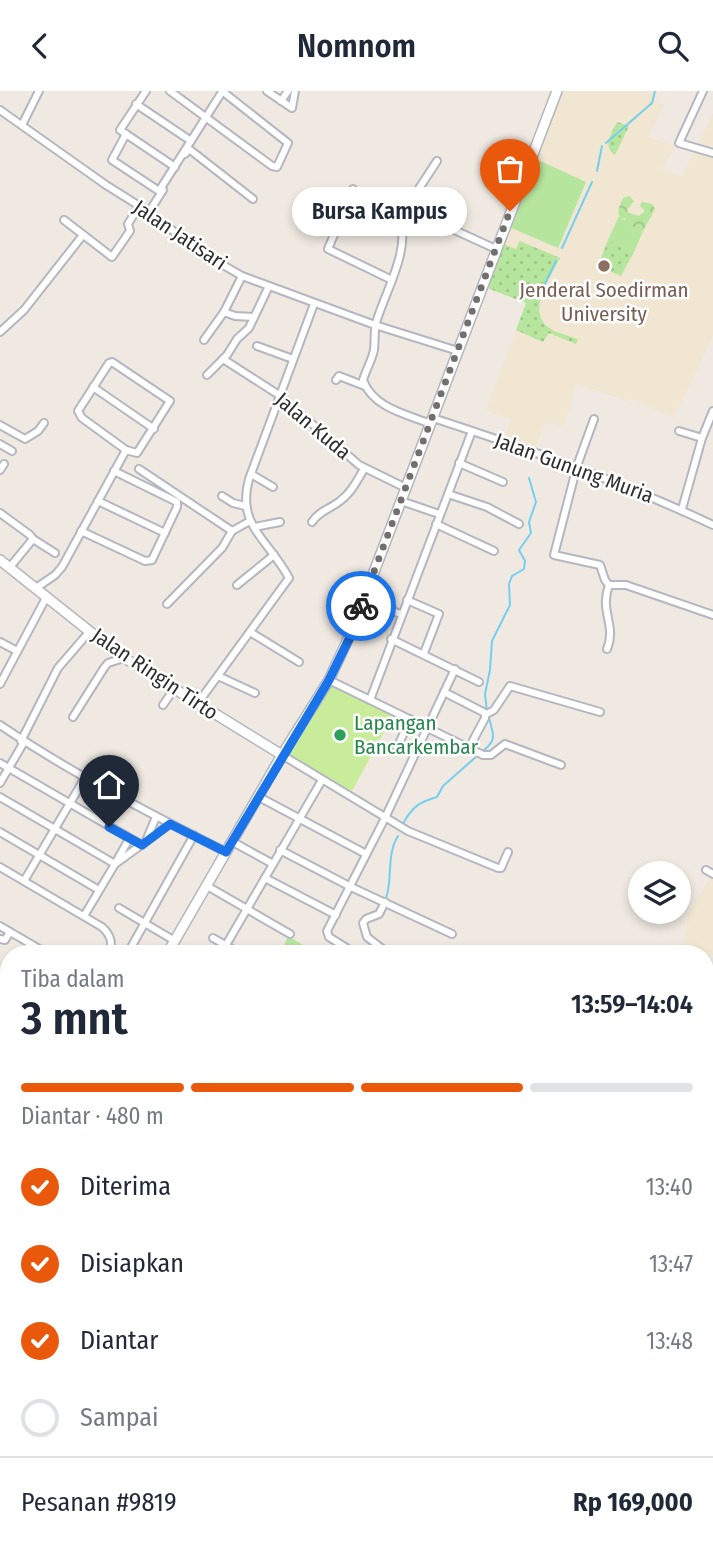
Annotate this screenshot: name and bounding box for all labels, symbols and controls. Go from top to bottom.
icon: back [21,27,59,65]
text: Nomnom [297,27,416,65]
icon: search [654,27,692,65]
pin [480,139,540,211]
icon: bag [491,150,529,188]
callout: Bursa Kampus [293,187,468,235]
street label: Jalan Jatisari [128,194,232,276]
text: Bursa Kampus [312,197,447,225]
marker: Jenderal Soedirman University [596,258,612,274]
place label: Jenderal Soedirman University [519,277,689,327]
street label: Jalan Kuda [270,387,356,465]
street label: Jalan Gunung Muria [491,427,657,509]
courier [326,571,396,641]
icon: bike [342,587,380,625]
street label: Jalan Ringin Tirto [87,622,223,726]
place label: Lapangan Bancarkembar [354,710,479,760]
marker: Lapangan Bancarkembar [332,727,348,743]
pin [79,755,139,827]
icon: home [90,766,128,804]
map controls [628,861,691,924]
button: layers [628,861,691,924]
text: Tiba dalam [21,965,124,993]
text: 13:59–14:04 [571,989,693,1020]
text: 3 mnt [21,991,128,1046]
text: Diantar · 480 m [21,1102,164,1130]
icon: check [21,1168,59,1206]
text: Diterima [80,1171,171,1202]
text: 13:40 [646,1173,693,1201]
icon: check [21,1245,59,1283]
text: Disiapkan [80,1248,184,1279]
text: 13:47 [649,1250,693,1278]
icon: check [21,1322,59,1360]
text: Diantar [80,1325,158,1356]
text: 13:48 [646,1327,693,1355]
text: Sampai [80,1402,159,1433]
text: Pesanan #9819 [21,1487,177,1518]
text: Rp 169,000 [573,1487,693,1518]

